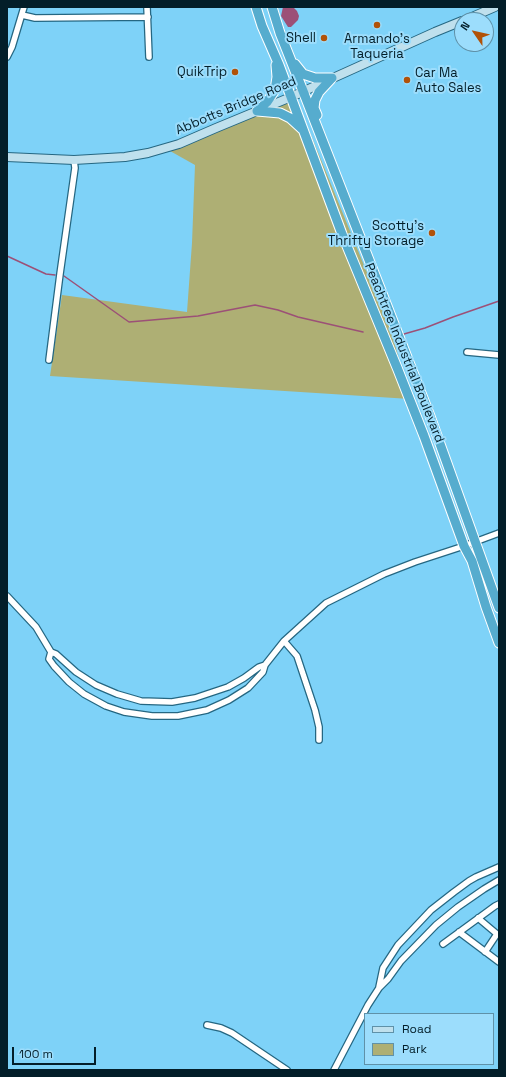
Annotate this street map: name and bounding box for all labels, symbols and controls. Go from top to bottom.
north arrow [454,12,494,52]
text: N [457,19,473,33]
marker: Armando's Taqueria [372,20,382,30]
place label: Shell [286,30,316,46]
place label: Armando's Taqueria [344,31,410,62]
marker: Shell [319,33,329,43]
place label: QuikTrip [177,64,227,80]
place label: Car Ma Auto Sales [415,65,481,96]
marker: QuikTrip [230,67,240,77]
street label: Abbotts Bridge Road [173,73,299,139]
marker: Car Ma Auto Sales [402,75,412,85]
place label: Scotty's Thrifty Storage [328,218,424,249]
marker: Scotty's Thrifty Storage [427,228,437,238]
street label: Peachtree Industrial Boulevard [361,261,447,445]
legend [364,1013,494,1065]
text: Road [402,1021,431,1037]
scale bar [14,1039,98,1065]
text: Park [402,1041,427,1057]
text: 100 m [19,1046,53,1062]

